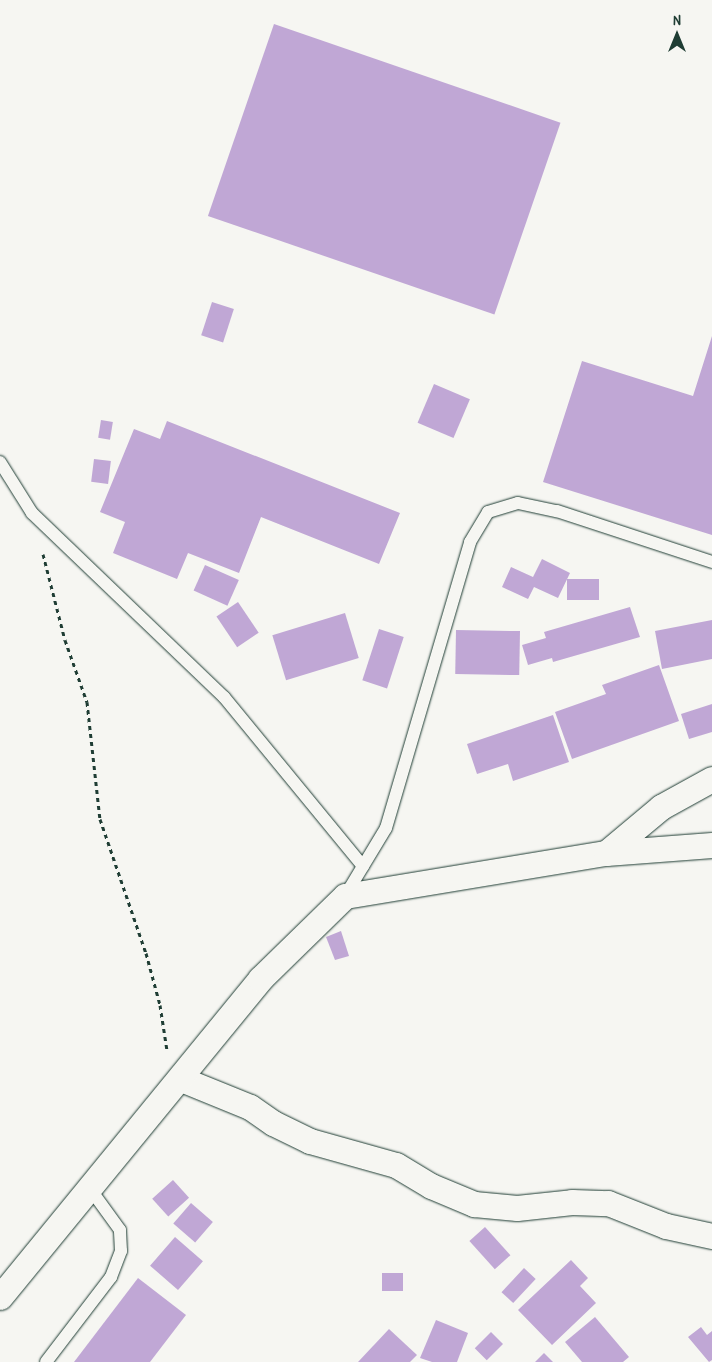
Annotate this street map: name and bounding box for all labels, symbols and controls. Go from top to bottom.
north arrow [652,10,702,60]
text: N [673,10,681,29]

